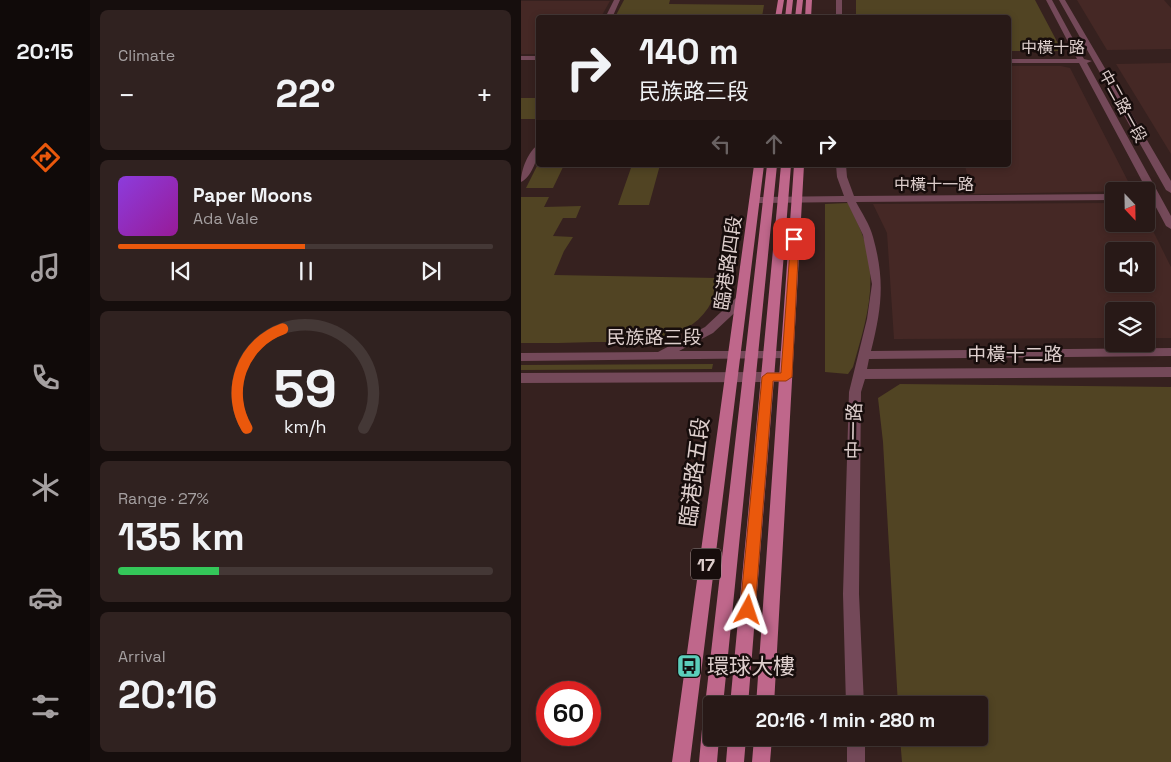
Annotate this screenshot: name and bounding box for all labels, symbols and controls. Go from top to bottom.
text: 140 m [639,30,739,74]
icon: right [556,35,621,100]
text: 20:15 [16,37,74,65]
street label: 中橫十路 [1021,37,1085,58]
text: Climate [118,45,175,66]
street label: 中二路一段 [1094,66,1152,146]
text: 22° [275,70,336,118]
text: − [118,77,135,113]
text: + [476,77,493,113]
text: 民族路三段 [639,77,749,105]
icon: left [707,130,735,158]
icon: ahead [760,130,788,158]
icon: right [813,130,841,158]
icon: directions [28,140,63,175]
street label: 中橫十一路 [894,174,974,195]
north arrow [1105,182,1155,232]
map controls [1105,182,1155,352]
text: Paper Moons [193,183,312,208]
text: Ada Vale [193,208,258,229]
street label: 臨港路四段 [709,214,747,312]
pin [773,218,815,260]
icon: arrive [780,225,808,253]
button: sound [1105,242,1155,292]
icon: music [28,250,63,285]
icon: previous [167,257,195,285]
icon: pause [292,257,320,285]
icon: next [417,257,445,285]
button: layers [1105,302,1155,352]
street label: 民族路三段 [606,325,702,350]
street label: 中橫十二路 [967,342,1063,367]
text: 59 [274,356,337,422]
icon: phone [28,360,63,395]
street label: 中一路 [841,402,867,460]
text: km/h [284,415,327,438]
street label: 臨港路五段 [673,416,715,528]
icon: climate [28,470,63,505]
text: Range · 27% [118,488,209,509]
text: 135 km [118,513,245,561]
road number: 17 [691,548,721,580]
icon: car [28,580,63,615]
position arrow [721,583,773,635]
text: Arrival [118,646,166,667]
place label: 環球大樓 [707,652,795,680]
bus stop icon: 環球大樓 [676,653,702,679]
text: 20:16 [118,671,217,719]
speed limit sign: 60 [536,681,601,746]
icon: filters [28,689,63,724]
text: 20:16 · 1 min · 280 m [756,708,935,733]

